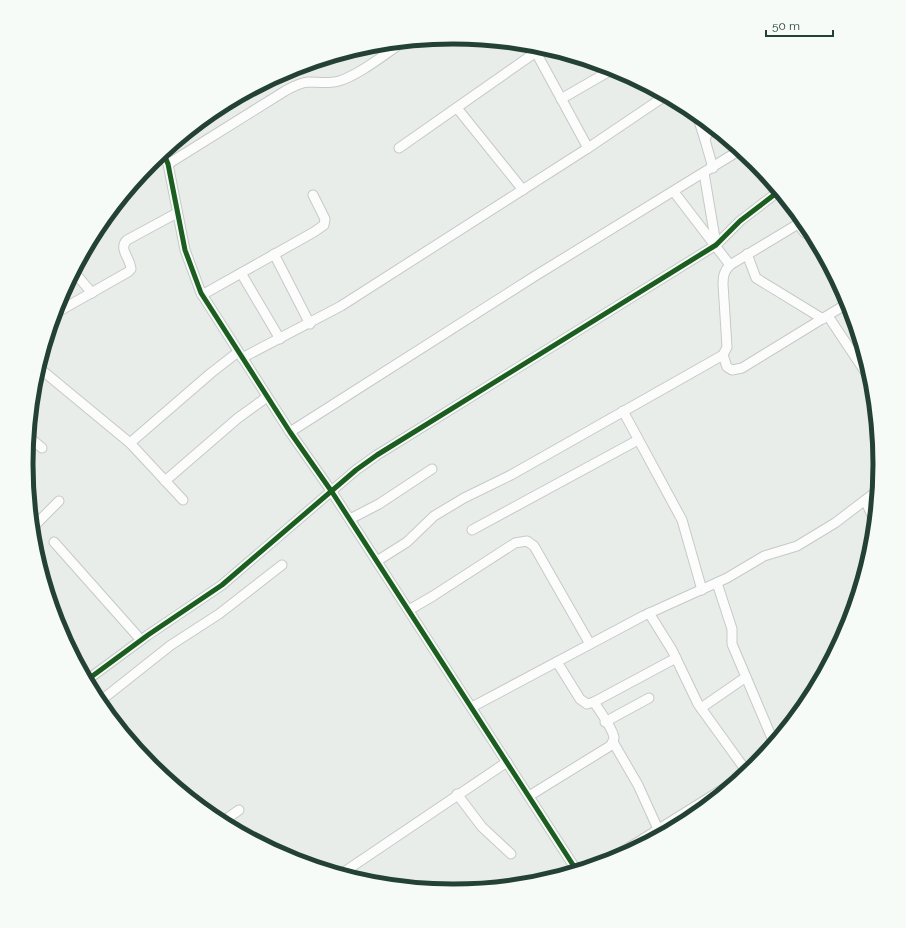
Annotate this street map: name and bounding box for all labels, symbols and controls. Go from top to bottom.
scale bar [766,12,833,38]
text: 50 m [772,19,800,33]

